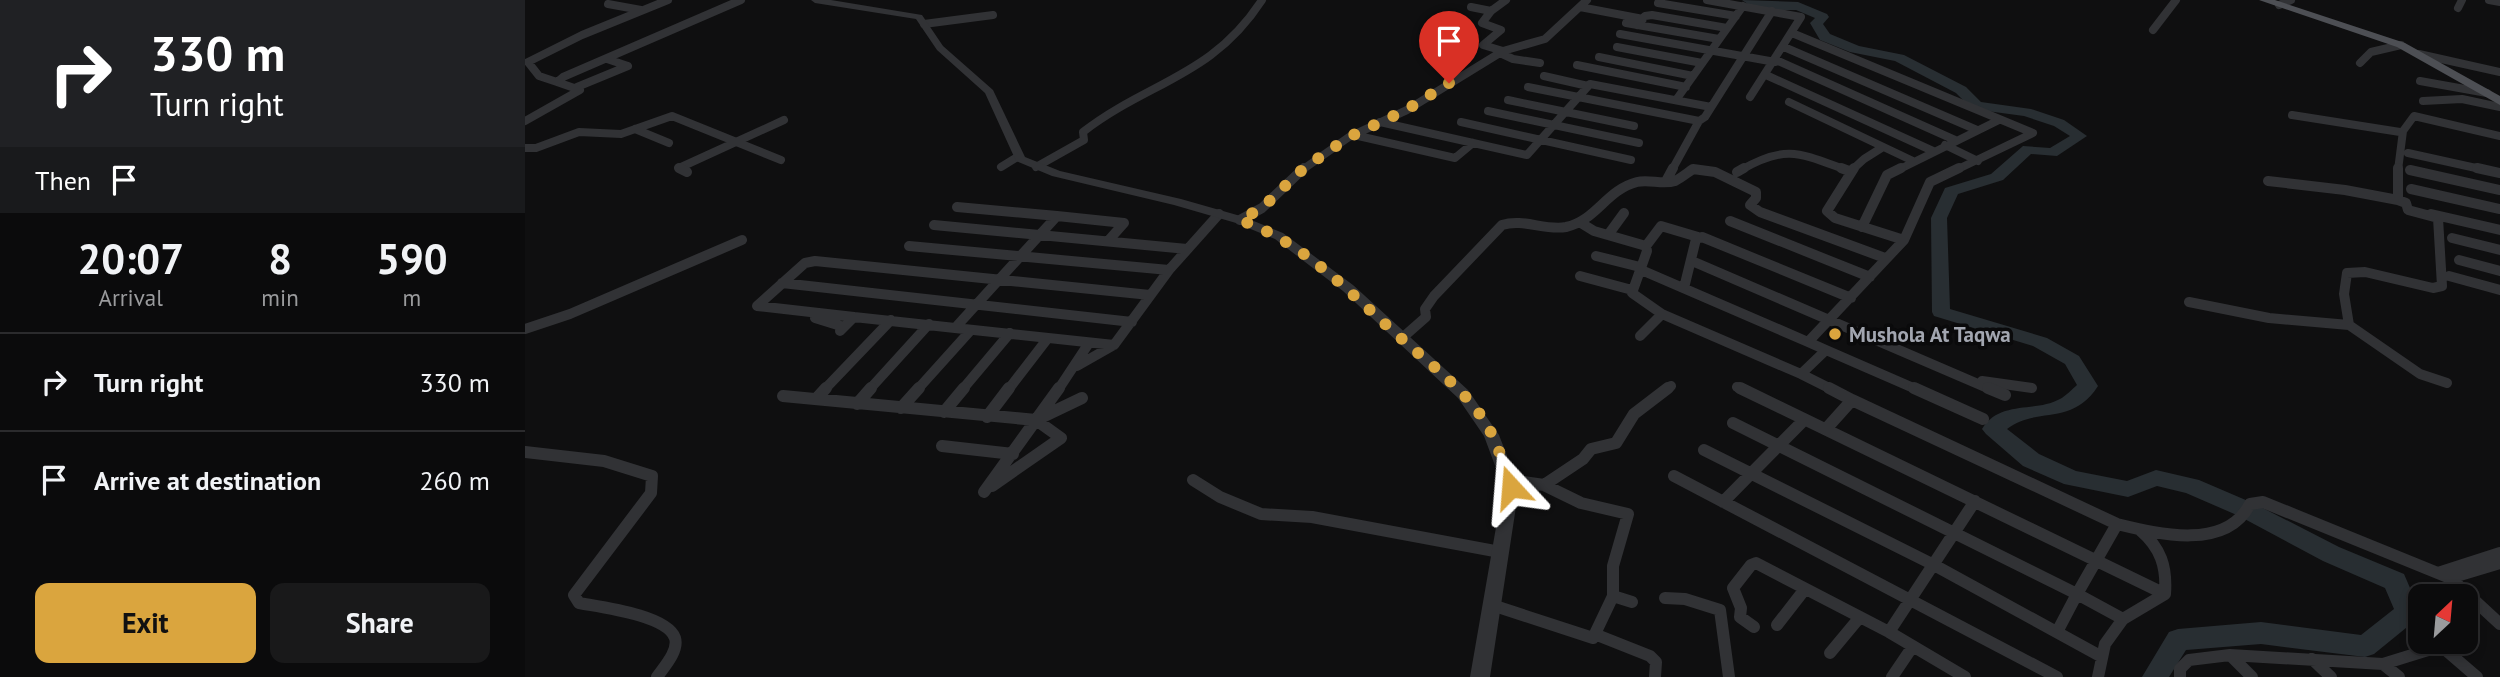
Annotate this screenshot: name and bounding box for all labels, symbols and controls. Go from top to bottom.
pin [1419,11,1479,83]
text: 330 m [150,21,285,85]
icon: arrive [1430,22,1468,60]
icon: right [35,28,126,119]
text: Turn right [150,83,284,125]
icon: arrive [105,161,143,199]
text: Then [35,164,91,197]
text: 20:07 [77,231,184,286]
text: 8 [268,231,292,286]
text: 590 [376,231,448,286]
text: Arrival [98,283,163,312]
text: min [261,283,299,312]
text: m [403,283,421,312]
place label: Mushola At Taqwa [1849,321,2011,348]
marker: Mushola At Taqwa [1827,326,1843,342]
icon: right [35,363,73,401]
text: Turn right [94,366,203,399]
text: 330 m [419,366,490,399]
position arrow [1474,450,1548,524]
icon: arrive [35,461,73,499]
text: Arrive at destination [94,464,321,497]
text: 260 m [419,464,490,497]
button: Exit [35,583,256,663]
button: Share [270,583,490,663]
north arrow [2408,584,2478,654]
map controls [2408,584,2478,654]

